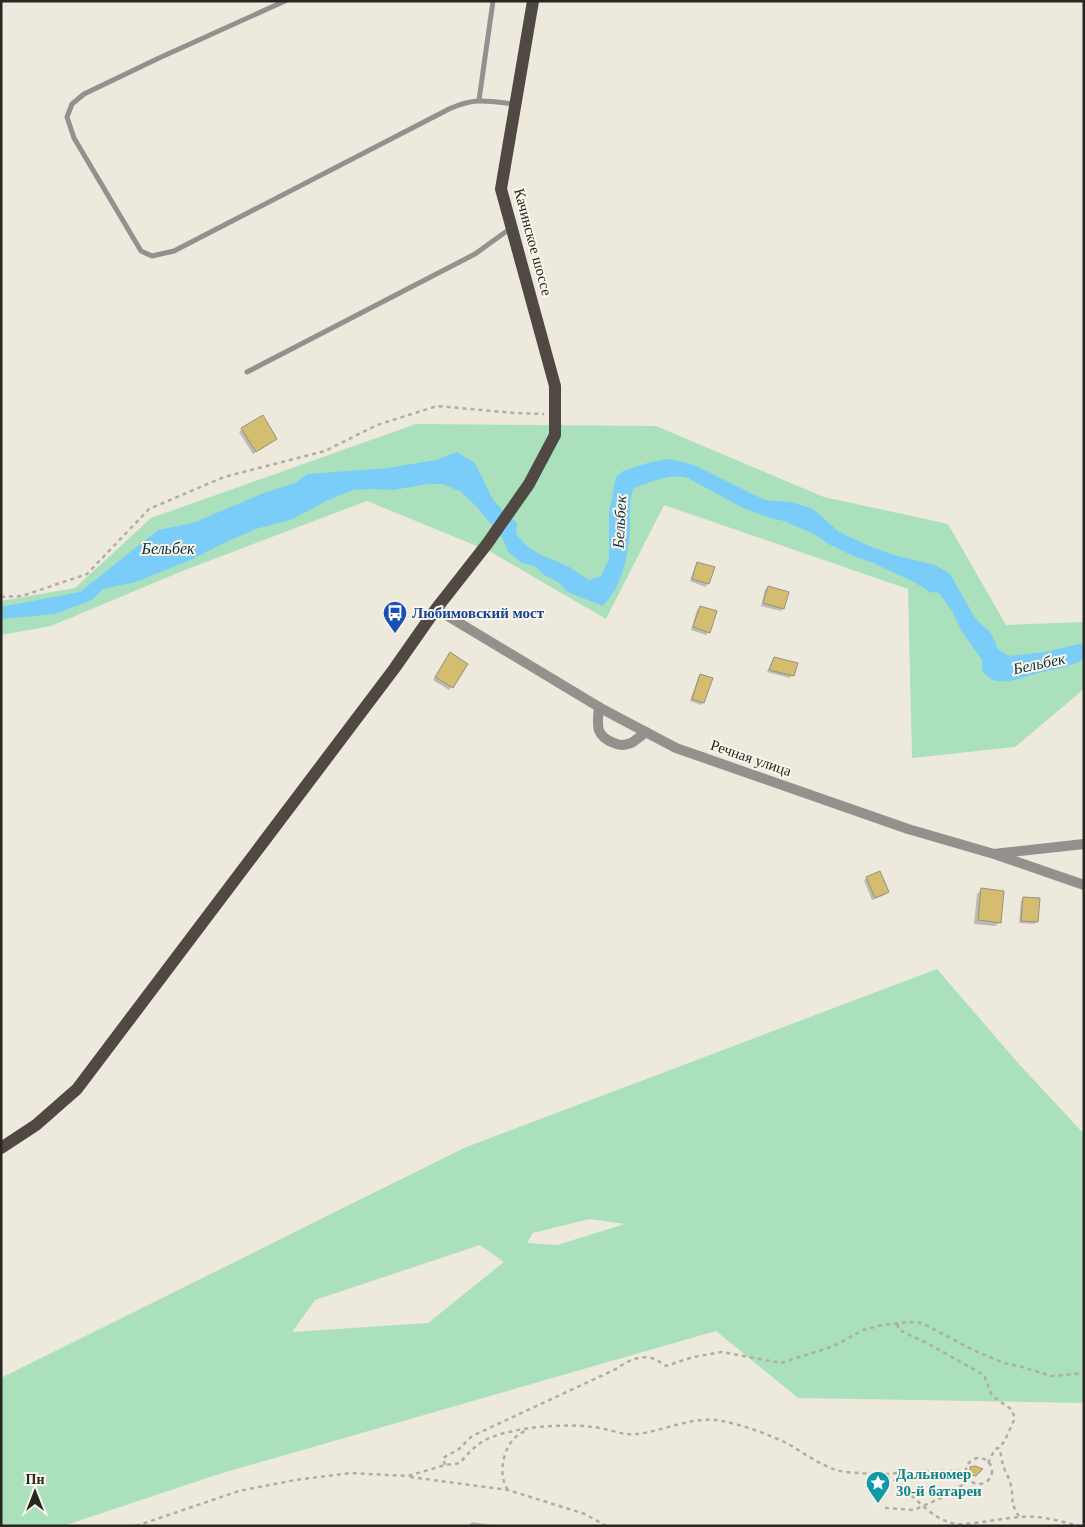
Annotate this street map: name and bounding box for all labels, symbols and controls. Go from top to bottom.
street label: Качинское шоссе [511,187,555,298]
water label: Бельбек [610,495,629,550]
water label: Бельбек [140,540,195,557]
bus stop icon: Любимовский мост [382,600,408,634]
place label: Любимовский мост [412,605,545,621]
water label: Бельбек [1010,650,1067,678]
street label: Речная улица [709,737,794,779]
place label: Дальномер 30-й батареи [896,1466,982,1499]
north arrow [10,1467,60,1517]
place icon: Дальномер 30-й батареи [865,1470,891,1504]
text: Пн [26,1472,44,1487]

